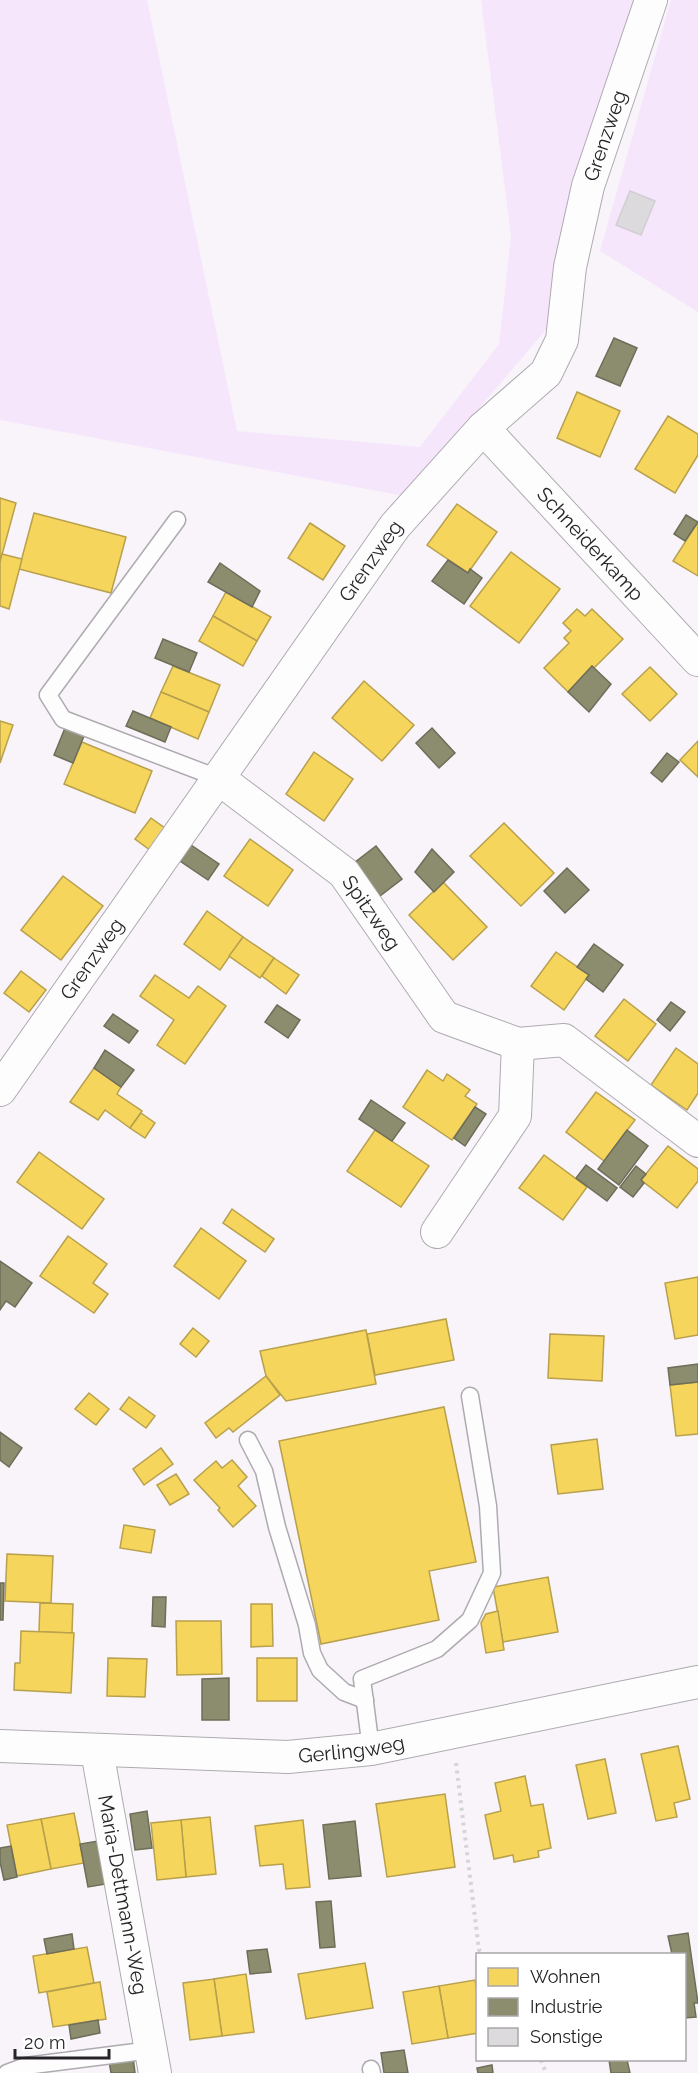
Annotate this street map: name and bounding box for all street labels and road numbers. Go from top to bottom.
street label: Grenzweg [579,87,632,184]
street label: Schneiderkamp [532,482,649,606]
street label: Grenzweg [334,515,407,606]
street label: Spitzweg [337,871,406,955]
street label: Grenzweg [55,913,129,1004]
street label: Gerlingweg [297,1730,407,1768]
street label: Maria-Dettmann-Weg [93,1793,153,1996]

